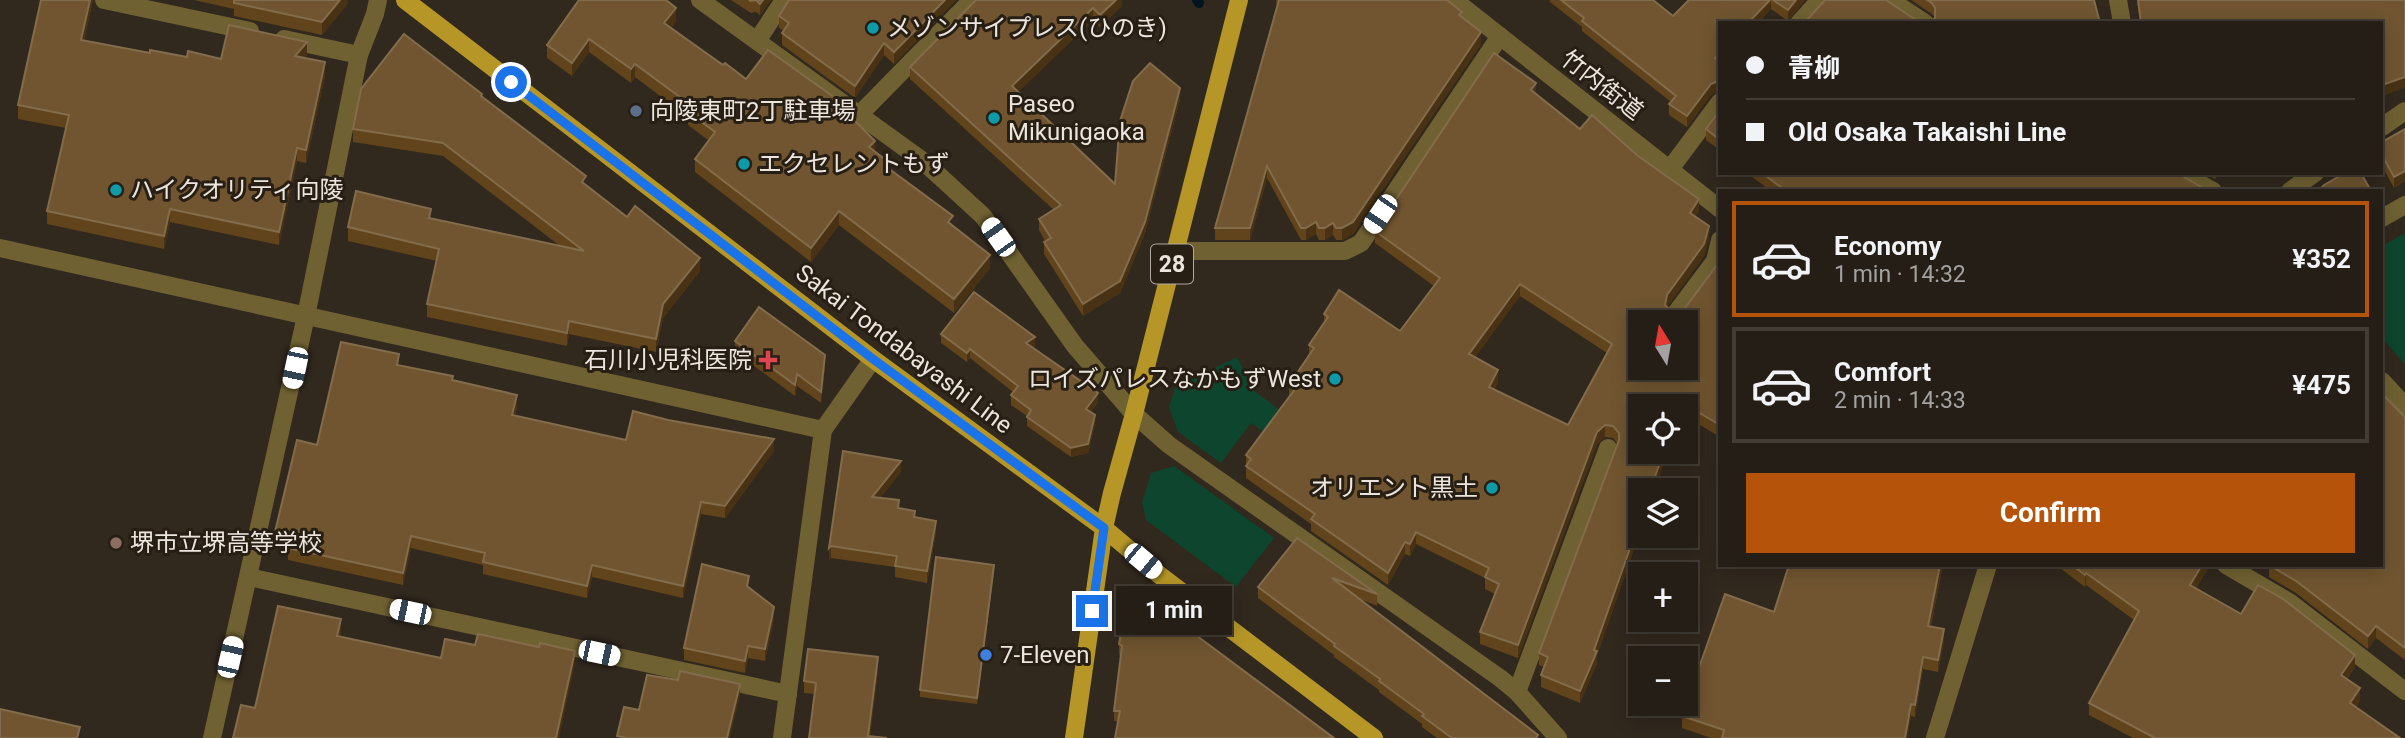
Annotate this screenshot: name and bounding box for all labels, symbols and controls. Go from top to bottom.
place label: メゾンサイプレス(ひのき) [887,14,1167,42]
marker: メゾンサイプレス(ひのき) [865,20,881,36]
street label: 竹内街道 [1556,44,1648,126]
text: 青柳 [1788,53,1840,83]
route start [495,66,527,98]
place label: Paseo Mikunigaoka [1008,90,1145,146]
place label: 向陵東町2丁駐車場 [650,97,856,125]
marker: 向陵東町2丁駐車場 [628,103,644,119]
marker: Paseo Mikunigaoka [986,110,1002,126]
text: Old Osaka Takaishi Line [1788,117,2066,147]
place label: エクセレントもず [758,150,950,178]
marker: エクセレントもず [736,156,752,172]
place label: ハイクオリティ向陵 [130,176,344,204]
marker: ハイクオリティ向陵 [108,182,124,198]
car [1360,191,1401,237]
car [978,214,1019,260]
icon: car [1750,228,1813,291]
text: Economy [1834,231,1941,261]
road number: 28 [1151,244,1193,284]
text: ¥352 [2292,244,2351,274]
street label: Sakai Tondabayashi Line [790,259,1018,439]
text: 1 min · 14:32 [1834,261,1966,288]
north arrow [1628,310,1698,380]
map controls [1628,310,1698,716]
car [281,345,310,391]
place label: 石川小児科医院 [584,346,752,374]
marker: 石川小児科医院 [758,350,778,370]
icon: car [1750,354,1813,417]
text: Comfort [1834,357,1931,387]
place label: ロイズパレスなかもずWest [1028,365,1321,393]
text: ¥475 [2292,370,2351,400]
marker: ロイズパレスなかもずWest [1327,371,1343,387]
text: 2 min · 14:33 [1834,387,1966,414]
button: locate [1628,394,1698,464]
button: Confirm [1746,473,2355,553]
place label: オリエント黒土 [1310,474,1478,502]
button: layers [1628,478,1698,548]
marker: オリエント黒土 [1484,480,1500,496]
place label: 堺市立堺高等学校 [130,529,322,557]
marker: 堺市立堺高等学校 [108,535,124,551]
car [1121,539,1166,583]
button: + [1628,562,1698,632]
callout: 1 min [1116,586,1232,636]
route end [1076,595,1108,627]
car [388,597,433,627]
text: 1 min [1145,597,1203,624]
car [216,634,245,680]
car [577,638,622,668]
place label: 7-Eleven [1000,641,1090,669]
button: − [1628,646,1698,716]
marker: 7-Eleven [978,647,994,663]

